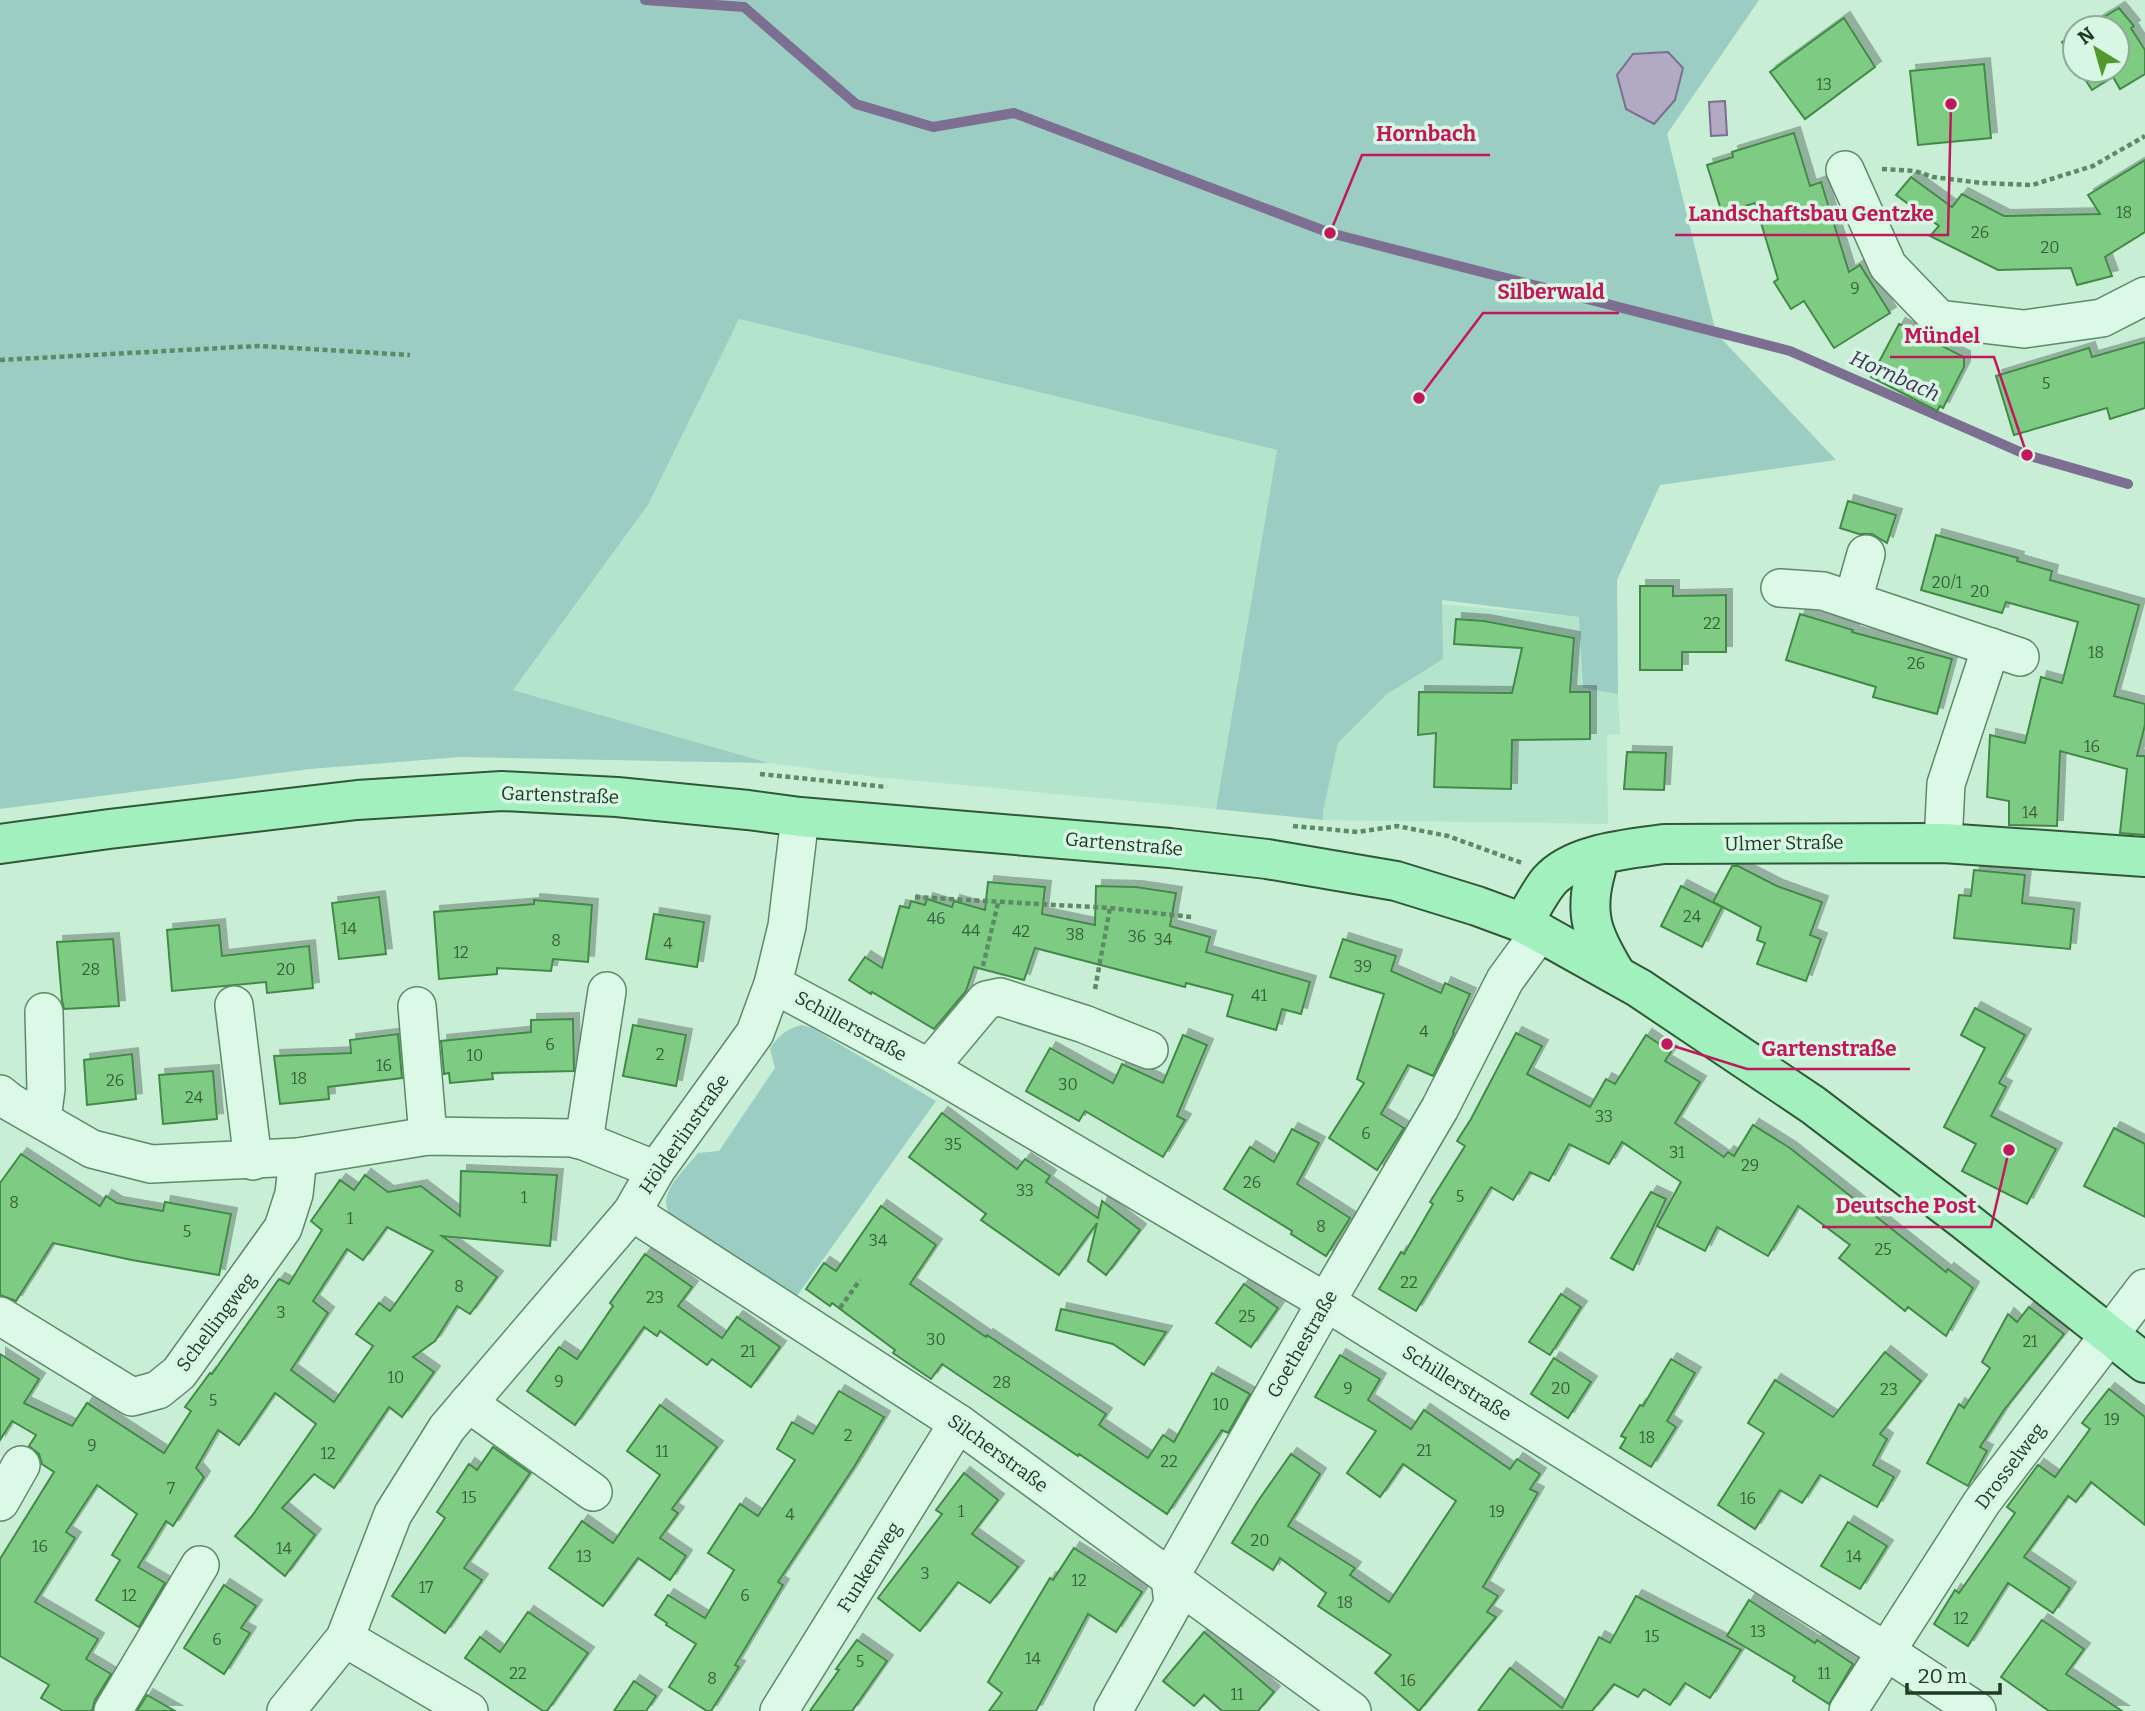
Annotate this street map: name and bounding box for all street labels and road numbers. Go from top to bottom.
street label: Gartenstraße [500,781,620,809]
street label: Gartenstraße [1064,827,1184,861]
street label: Ulmer Straße [1724,830,1844,856]
street label: Schillerstraße [791,986,911,1066]
street label: Hölderlinstraße [634,1070,734,1198]
street label: Schellingweg [171,1268,261,1376]
street label: Goethestraße [1262,1286,1342,1402]
street label: Schillerstraße [1398,1340,1516,1426]
street label: Silcherstraße [943,1409,1053,1497]
street label: Drosselweg [1970,1418,2050,1514]
street label: Funkenweg [832,1517,906,1616]

